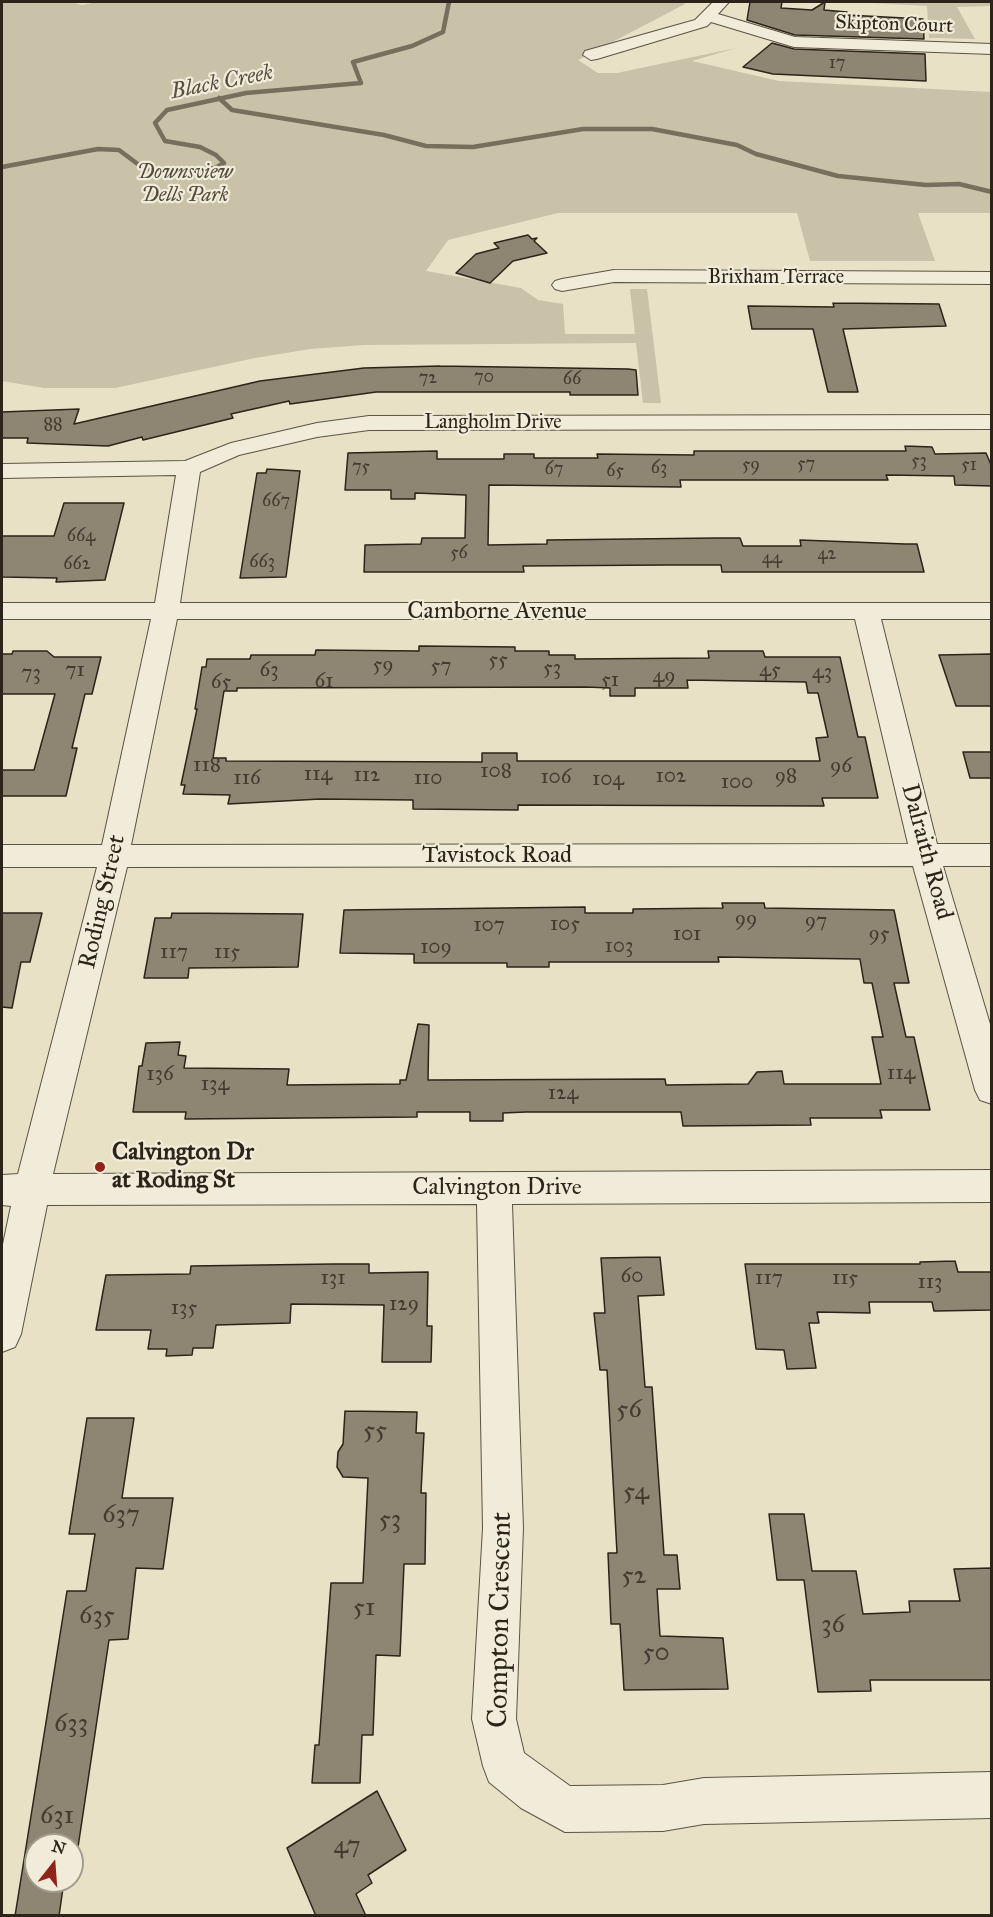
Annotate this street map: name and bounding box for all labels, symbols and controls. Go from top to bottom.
street label: Skipton Court [835,11,953,39]
house number: 17 [829,53,845,75]
water label: Black Creek [169,60,275,106]
park label: Downsview Dells Park [137,161,233,208]
street label: Brixham Terrace [708,266,844,290]
house number: 70 [474,367,494,389]
house number: 72 [419,368,437,390]
house number: 66 [563,369,581,391]
street label: Langholm Drive [424,411,562,435]
house number: 88 [43,415,63,437]
house number: 53 [911,451,927,473]
house number: 57 [797,454,815,476]
house number: 59 [742,455,760,477]
house number: 51 [961,455,977,477]
house number: 75 [352,457,370,479]
house number: 63 [651,458,667,480]
house number: 67 [545,459,563,481]
house number: 65 [606,461,624,483]
house number: 667 [262,491,290,513]
house number: 664 [67,526,95,548]
house number: 56 [450,543,468,565]
house number: 42 [818,544,836,566]
house number: 44 [762,548,782,570]
house number: 663 [249,552,275,574]
house number: 662 [63,554,91,576]
street label: Camborne Avenue [407,598,587,626]
house number: 55 [488,648,508,674]
house number: 59 [372,653,394,679]
house number: 57 [431,654,451,680]
house number: 53 [543,656,561,682]
house number: 71 [65,658,85,684]
house number: 63 [259,658,279,684]
house number: 45 [759,658,781,684]
house number: 43 [812,660,832,686]
house number: 73 [21,661,41,687]
house number: 49 [653,664,675,690]
house number: 51 [601,668,619,694]
house number: 61 [315,669,333,695]
house number: 65 [211,670,231,696]
house number: 118 [193,753,221,779]
house number: 96 [830,754,852,780]
house number: 108 [480,759,512,785]
house number: 114 [304,762,332,788]
house number: 112 [354,763,380,789]
house number: 102 [656,764,686,790]
house number: 98 [775,764,797,790]
house number: 106 [540,765,572,791]
house number: 116 [233,766,261,792]
house number: 110 [414,766,442,792]
house number: 104 [592,767,624,793]
house number: 100 [721,770,753,796]
street label: Dalraith Road [894,781,958,923]
street label: Roding Street [74,832,132,972]
street label: Tavistock Road [422,842,572,870]
house number: 99 [735,907,757,933]
house number: 97 [805,909,827,935]
house number: 105 [550,912,580,938]
house number: 107 [473,913,505,939]
house number: 101 [673,922,701,948]
house number: 95 [868,922,890,948]
house number: 103 [605,934,633,960]
house number: 109 [420,935,452,961]
house number: 117 [160,940,188,966]
house number: 115 [214,940,240,966]
house number: 114 [887,1061,915,1087]
house number: 136 [146,1062,174,1088]
house number: 134 [201,1072,229,1098]
house number: 124 [548,1081,578,1107]
place label: Calvington Dr at Roding St [112,1139,254,1195]
marker: Calvington Dr at Roding St [93,1160,107,1174]
street label: Calvington Drive [412,1174,582,1202]
house number: 60 [621,1264,643,1290]
house number: 131 [321,1266,345,1292]
house number: 117 [755,1266,783,1292]
house number: 115 [832,1266,858,1292]
house number: 113 [918,1270,942,1296]
house number: 129 [389,1292,419,1318]
house number: 135 [171,1296,197,1322]
house number: 56 [616,1395,642,1427]
house number: 55 [363,1416,387,1448]
house number: 54 [623,1477,649,1509]
house number: 637 [102,1500,140,1532]
house number: 53 [379,1505,401,1537]
street label: Compton Crescent [482,1512,520,1728]
house number: 52 [622,1561,646,1593]
house number: 51 [353,1593,375,1625]
house number: 635 [79,1601,115,1633]
house number: 36 [821,1610,845,1642]
house number: 50 [642,1638,670,1670]
house number: 633 [54,1709,88,1741]
house number: 631 [40,1801,74,1833]
house number: 47 [333,1831,361,1863]
north arrow [24,1833,84,1893]
text: N [50,1836,68,1858]

